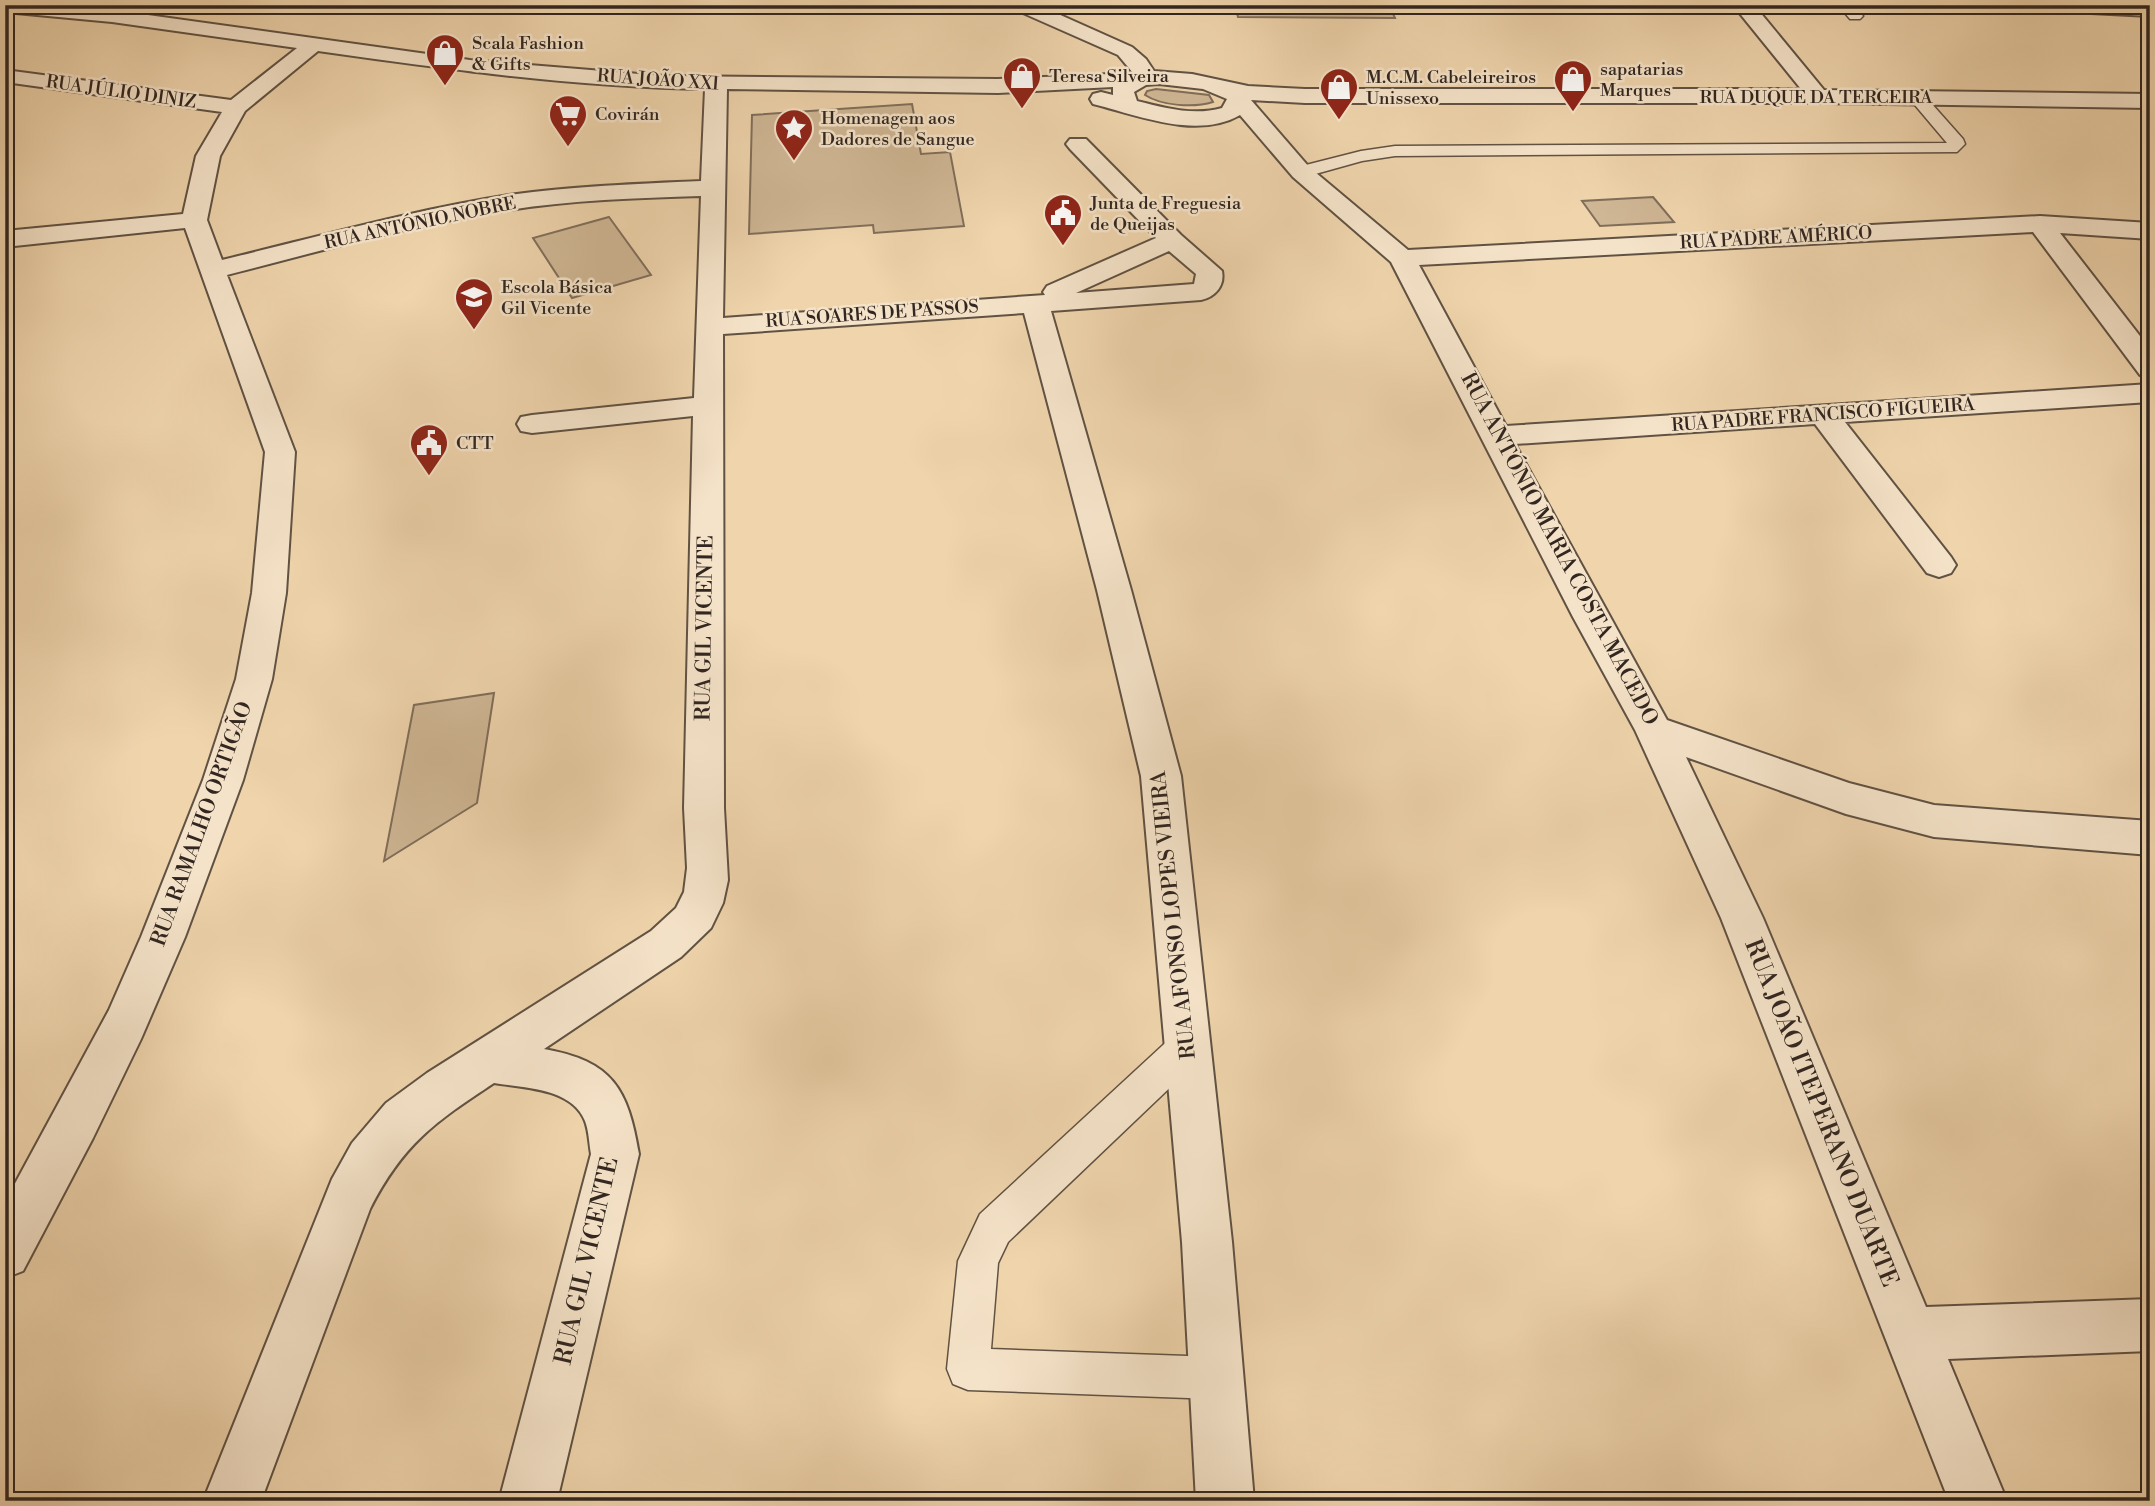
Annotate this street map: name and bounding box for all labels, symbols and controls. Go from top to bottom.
shop icon: Scala Fashion & Gifts [424,32,466,87]
place label: Scala Fashion & Gifts [472,32,584,76]
shop icon: Teresa Silveira [1001,55,1043,110]
shop icon: sapatarias Marques [1552,58,1594,113]
place label: sapatarias Marques [1600,58,1683,102]
street label: RUA JOÃO XXI [596,63,720,96]
place label: Teresa Silveira [1049,65,1170,88]
shop icon: M.C.M. Cabeleireiros Unissexo [1318,66,1360,121]
place label: M.C.M. Cabeleireiros Unissexo [1366,66,1536,110]
street label: RUA JÚLIO DINIZ [44,70,198,114]
street label: RUA DUQUE DA TERCEIRA [1700,86,1933,109]
supermarket icon: Covirán [547,93,589,148]
place label: Covirán [595,103,660,126]
place icon: Homenagem aos Dadores de Sangue [773,107,815,162]
place label: Homenagem aos Dadores de Sangue [821,107,975,151]
street label: RUA ANTÓNIO NOBRE [322,191,518,255]
public building icon: Junta de Freguesia de Queijas [1042,192,1084,247]
place label: Junta de Freguesia de Queijas [1089,192,1242,236]
street label: RUA PADRE AMÉRICO [1679,221,1873,255]
school or university icon: Escola Básica Gil Vicente [453,276,495,331]
place label: Escola Básica Gil Vicente [501,276,613,320]
street label: RUA SOARES DE PASSOS [764,295,980,333]
street label: RUA ANTÓNIO MARIA COSTA MACEDO [1455,367,1666,730]
street label: RUA PADRE FRANCISCO FIGUEIRA [1670,393,1976,437]
public building icon: CTT [408,422,450,477]
place label: CTT [456,432,494,455]
street label: RUA GIL VICENTE [690,535,720,721]
street label: RUA RAMALHO ORTIGÃO [144,697,258,950]
street label: RUA AFONSO LOPES VIEIRA [1146,769,1202,1060]
street label: RUA JOÃO ITEPERANO DUARTE [1737,934,1906,1291]
street label: RUA GIL VICENTE [548,1154,626,1368]

